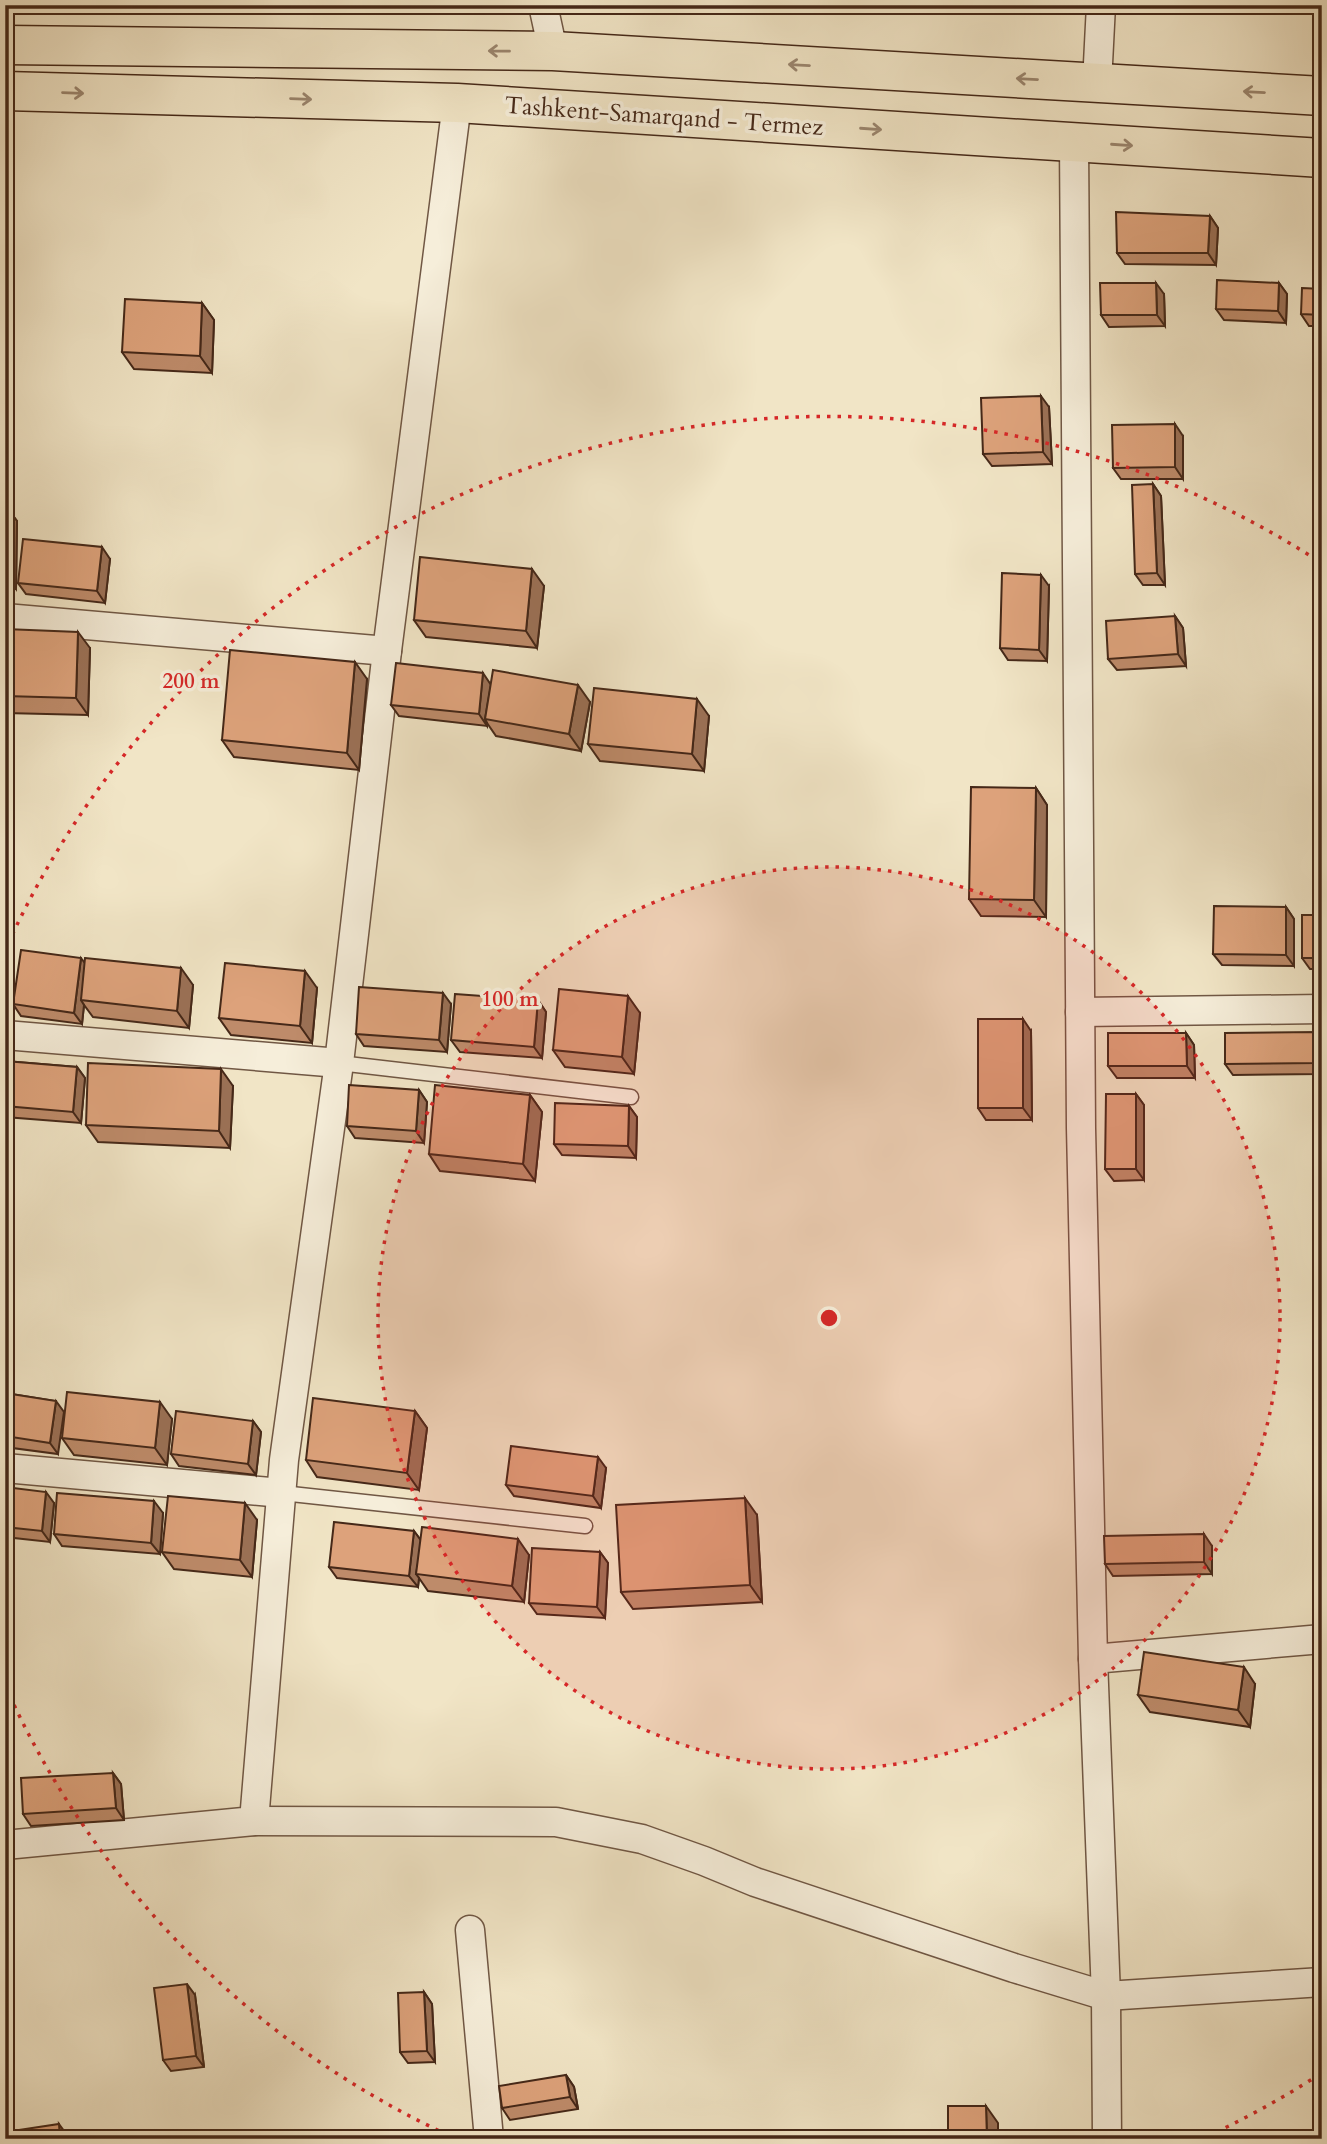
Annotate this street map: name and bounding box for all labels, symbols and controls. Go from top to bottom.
one-way arrow [488,44,511,57]
one-way arrow [788,59,811,72]
one-way arrow [1016,72,1038,85]
one-way arrow [1243,85,1265,98]
one-way arrow [62,86,85,99]
street label: Tashkent-Samarqand - Termez [504,89,825,144]
one-way arrow [289,92,312,105]
one-way arrow [859,123,881,136]
one-way arrow [1110,139,1133,152]
text: 200 m [162,667,220,696]
text: 100 m [481,985,539,1014]
centre of rings [817,1306,841,1330]

